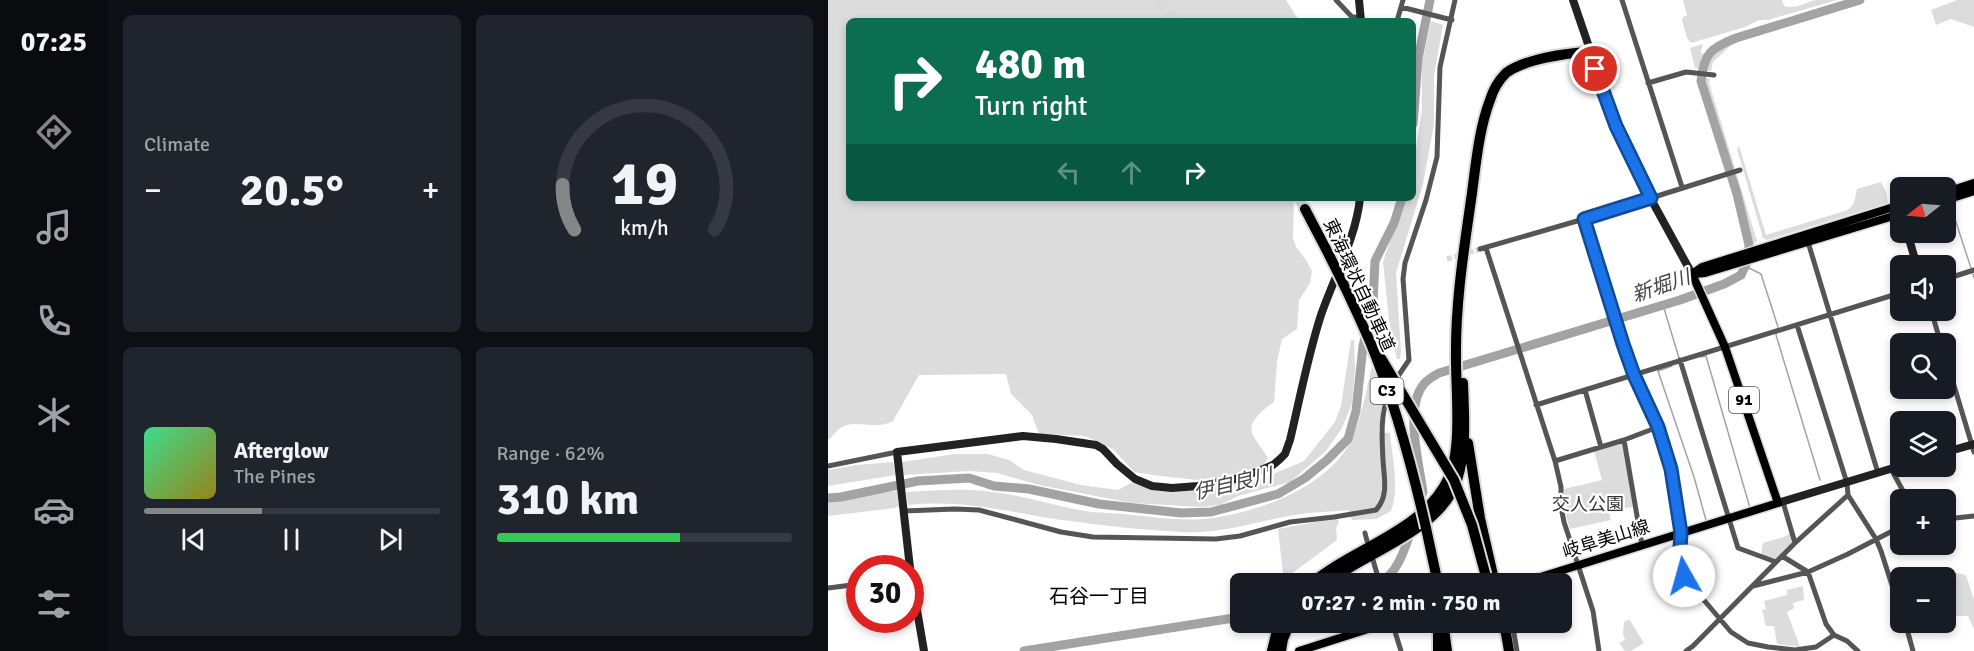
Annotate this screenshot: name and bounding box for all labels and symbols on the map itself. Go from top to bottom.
pin [1569,43,1620,94]
north arrow [1890,177,1956,243]
street label: 東海環状自動車道 [1319,215,1399,355]
water label: 新堀川 [1629,264,1695,308]
road number: C3 [1370,378,1404,404]
road number: 91 [1729,387,1759,413]
water label: 伊自良川 [1191,462,1277,505]
park label: 交人公園 [1552,493,1624,515]
street label: 岐阜美山線 [1560,515,1652,563]
position arrow [1652,544,1716,608]
speed limit sign: 30 [846,555,924,633]
district label: 石谷一丁目 [1049,584,1149,609]

